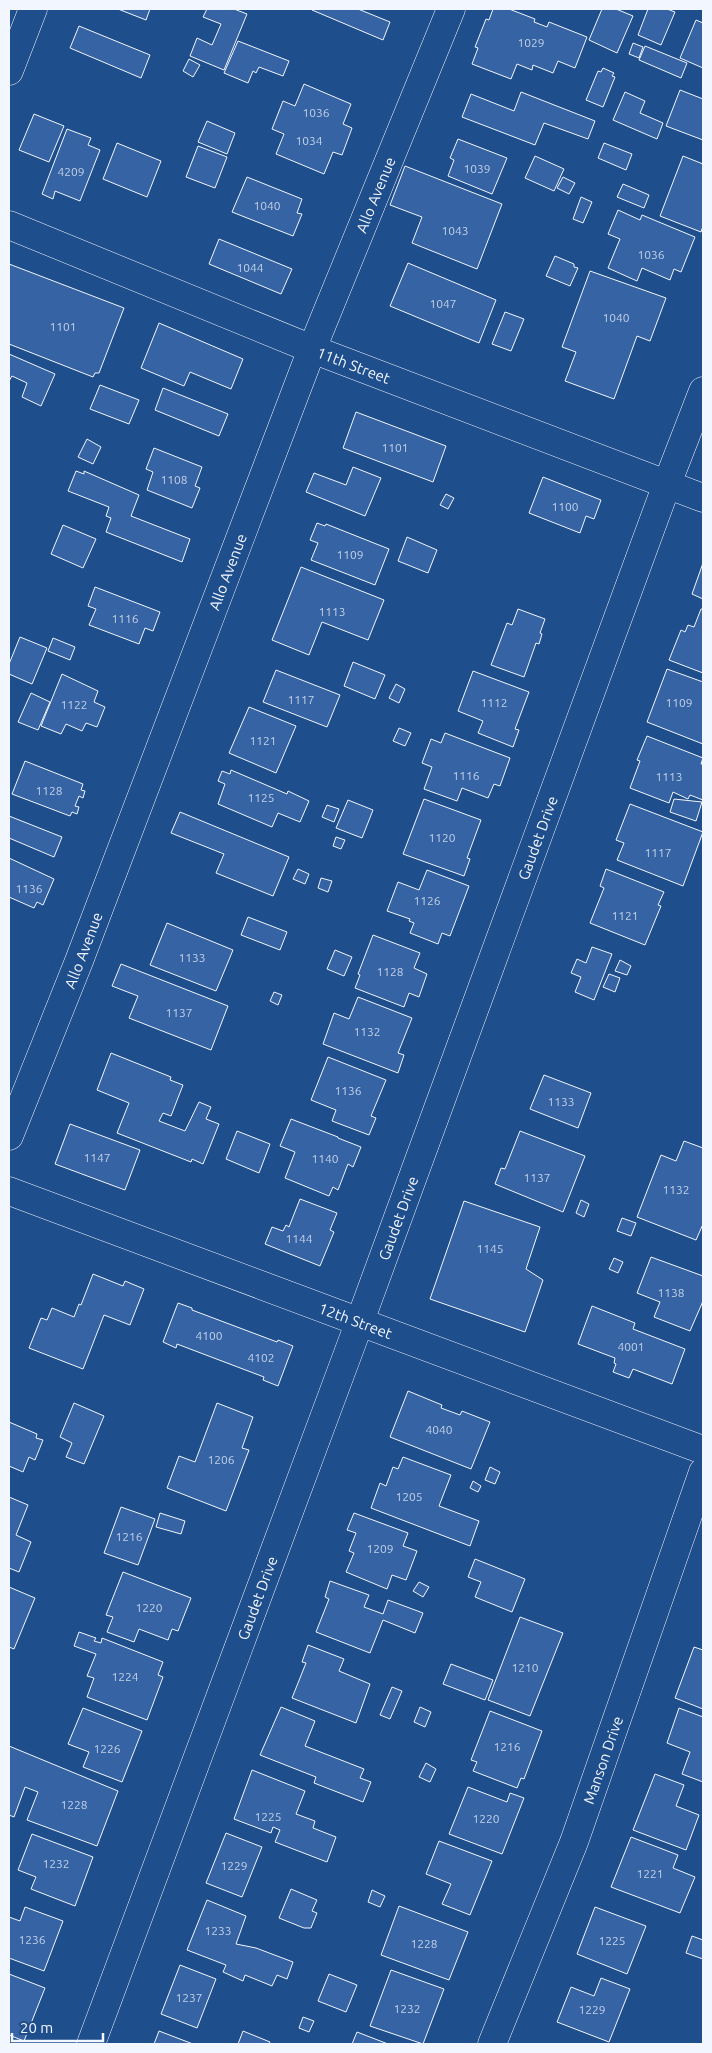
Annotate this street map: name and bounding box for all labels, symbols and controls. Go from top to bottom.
house number: 1029 [517,36,545,49]
house number: 1036 [302,106,330,119]
house number: 1034 [295,134,323,147]
street label: Allo Avenue [352,154,398,235]
house number: 1039 [463,162,491,175]
house number: 4209 [57,165,85,178]
house number: 1040 [253,199,281,212]
house number: 1043 [441,224,469,237]
house number: 1036 [637,248,665,261]
house number: 1044 [236,261,264,274]
house number: 1047 [429,297,457,310]
house number: 1040 [602,311,630,324]
house number: 1101 [49,320,77,333]
street label: 11th Street [315,343,393,387]
house number: 1101 [381,441,409,454]
house number: 1108 [160,473,188,486]
house number: 1100 [551,500,579,513]
street label: Allo Avenue [205,531,249,612]
house number: 1109 [336,548,364,561]
house number: 1113 [318,605,346,618]
house number: 1116 [111,612,139,625]
house number: 1117 [287,693,315,706]
house number: 1112 [480,696,508,709]
house number: 1109 [665,696,693,709]
house number: 1122 [60,698,88,711]
house number: 1121 [249,734,277,747]
house number: 1116 [452,769,480,782]
house number: 1113 [655,770,683,783]
house number: 1128 [35,784,63,797]
house number: 1125 [247,791,275,804]
street label: Gaudet Drive [514,794,560,882]
house number: 1120 [428,831,456,844]
house number: 1117 [644,846,672,859]
house number: 1136 [15,882,43,895]
house number: 1126 [413,894,441,907]
house number: 1121 [611,909,639,922]
street label: Allo Avenue [60,910,105,991]
house number: 1133 [178,951,206,964]
house number: 1128 [376,965,404,978]
house number: 1137 [165,1006,193,1019]
house number: 1132 [353,1025,381,1038]
house number: 1136 [334,1084,362,1097]
house number: 1133 [547,1095,575,1108]
house number: 1147 [83,1151,111,1164]
house number: 1140 [311,1152,339,1165]
house number: 1137 [523,1171,551,1184]
street label: Gaudet Drive [375,1174,421,1262]
house number: 1132 [662,1183,690,1196]
house number: 1144 [285,1232,313,1245]
house number: 1145 [476,1242,504,1255]
house number: 1138 [657,1286,685,1299]
street label: 12th Street [317,1299,395,1342]
house number: 4100 [195,1329,223,1342]
house number: 4001 [617,1340,645,1353]
house number: 4102 [247,1351,275,1364]
house number: 4040 [425,1423,453,1436]
house number: 1206 [207,1453,235,1466]
house number: 1205 [395,1490,423,1503]
house number: 1216 [115,1530,143,1543]
house number: 1209 [366,1542,394,1555]
street label: Gaudet Drive [234,1554,280,1642]
house number: 1220 [135,1601,163,1614]
house number: 1210 [511,1661,539,1674]
house number: 1224 [111,1670,139,1683]
street label: Manson Drive [579,1714,626,1806]
house number: 1216 [493,1740,521,1753]
house number: 1226 [93,1742,121,1755]
house number: 1228 [60,1798,88,1811]
house number: 1225 [254,1810,282,1823]
house number: 1220 [472,1812,500,1825]
house number: 1232 [42,1857,70,1870]
house number: 1229 [220,1859,248,1872]
house number: 1221 [636,1867,664,1880]
house number: 1233 [204,1924,232,1937]
house number: 1236 [18,1933,46,1946]
house number: 1225 [598,1934,626,1947]
house number: 1228 [410,1937,438,1950]
house number: 1237 [175,1991,203,2004]
house number: 1232 [393,2002,421,2015]
house number: 1229 [578,2003,606,2016]
scale bar [12,2010,104,2042]
text: 20 m [20,2019,53,2036]

